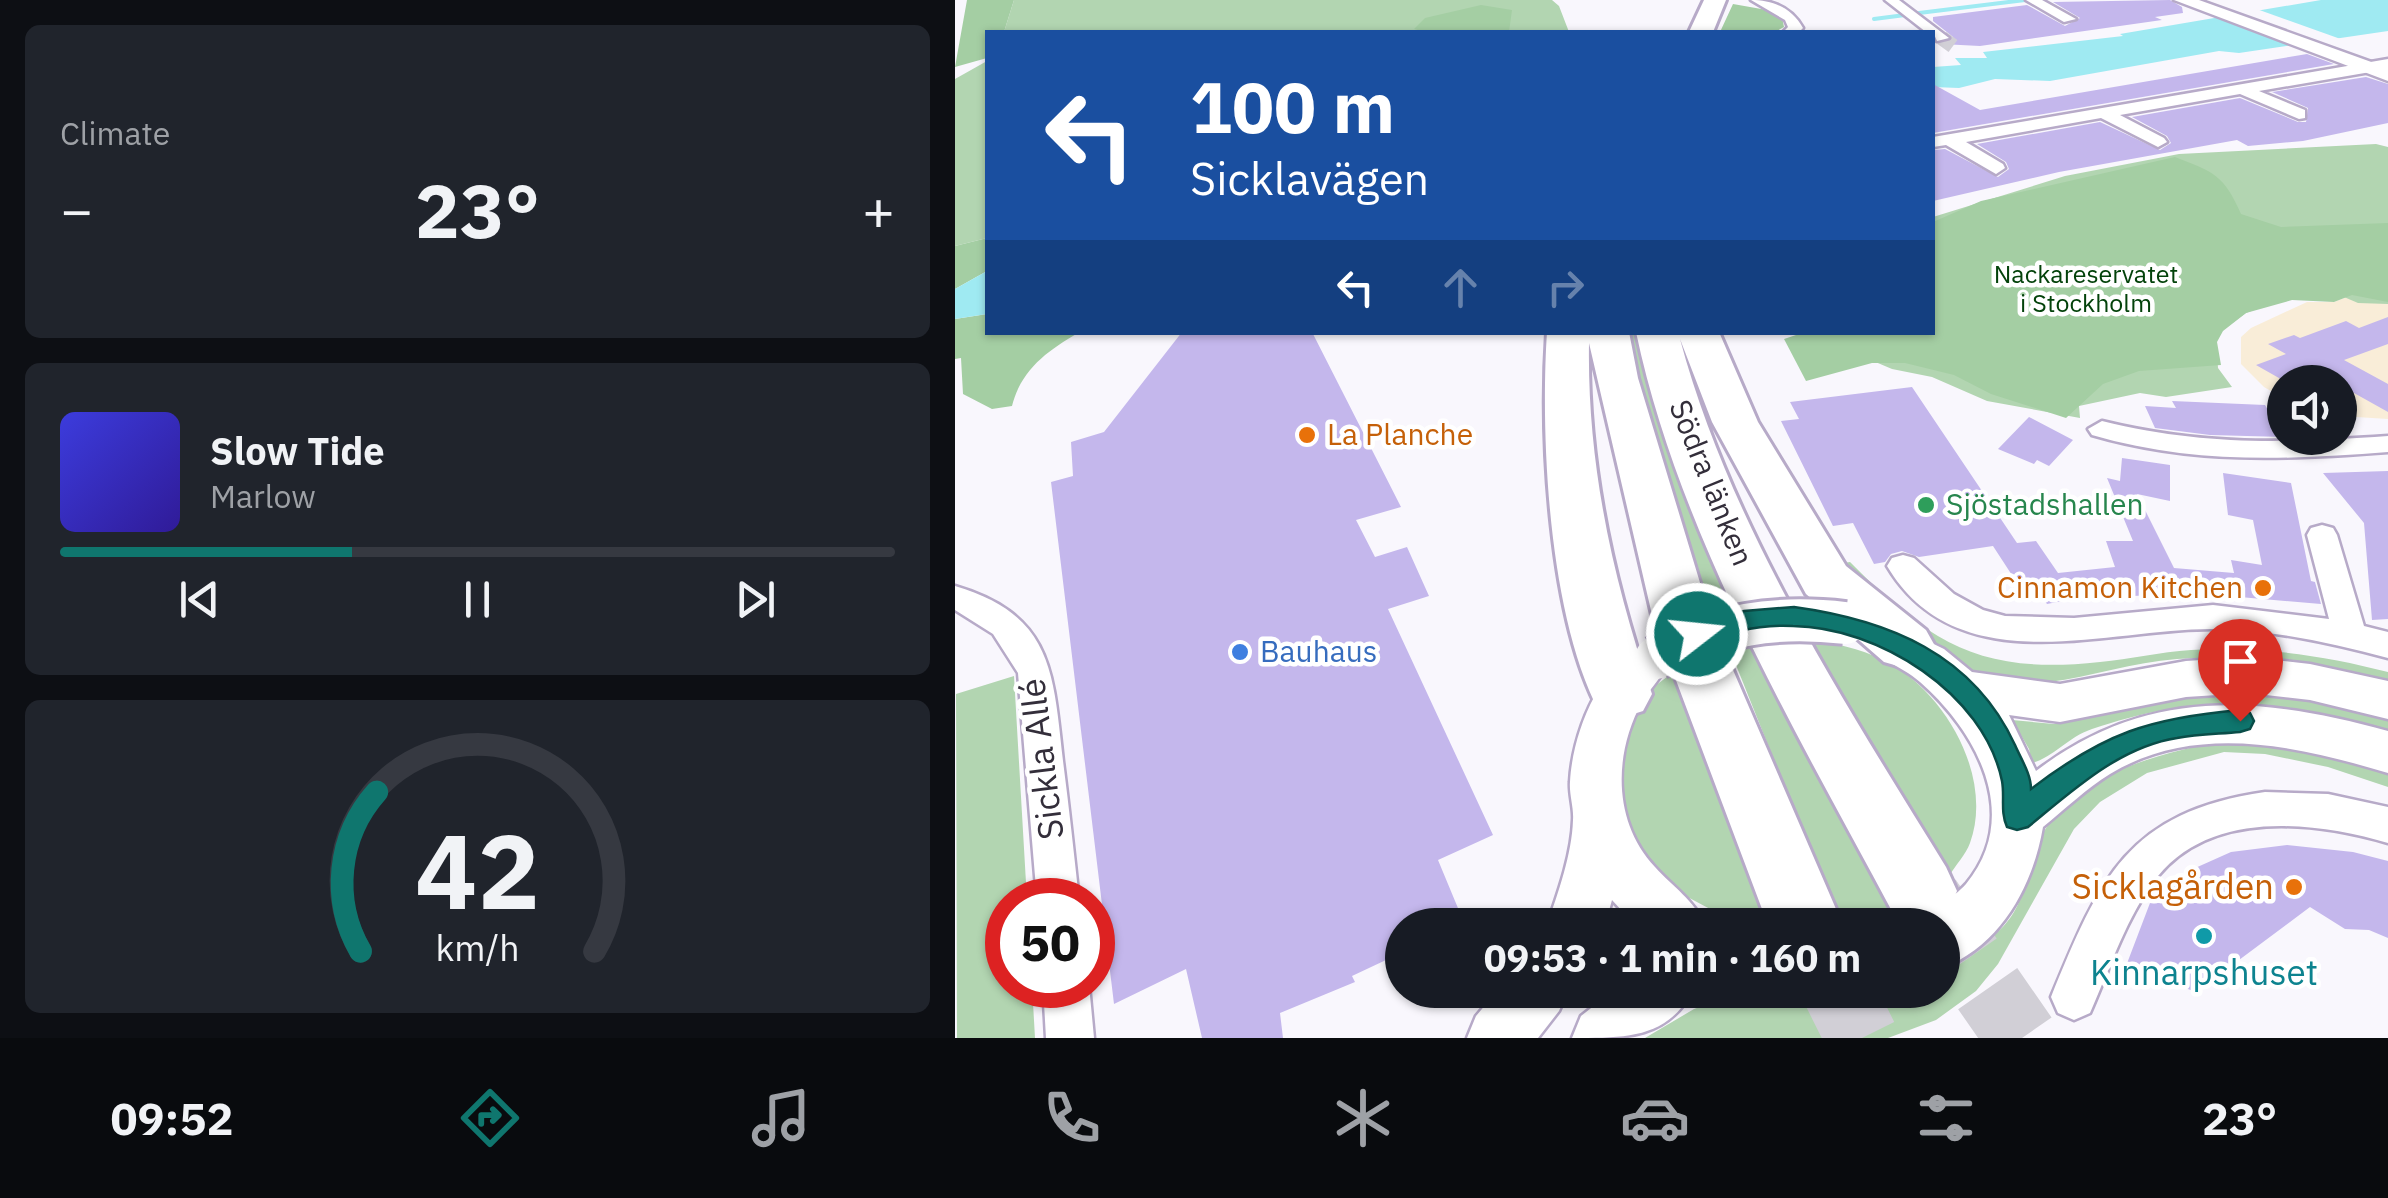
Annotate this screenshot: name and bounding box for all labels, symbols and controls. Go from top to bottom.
text: 100 m [1190,61,1395,152]
icon: left [1025,70,1155,200]
text: Climate [60,112,170,154]
text: Sicklavägen [1190,149,1429,207]
text: 23° [415,161,540,259]
text: − [60,174,93,245]
text: + [862,174,895,245]
park label: Nackareservatet i Stockholm [1994,257,2178,319]
icon: left [1328,260,1383,315]
icon: ahead [1433,260,1488,315]
icon: right [1538,260,1593,315]
map controls [2267,365,2357,455]
button: sound [2267,365,2357,455]
street label: Södra länken [1661,394,1763,571]
place label: La Planche [1327,414,1473,453]
marker: La Planche [1296,424,1318,446]
text: Slow Tide [210,426,385,475]
text: Marlow [210,475,316,517]
place label: Sjöstadshallen [1946,484,2143,523]
marker: Sjöstadshallen [1915,494,1937,516]
place label: Cinnamon Kitchen [1997,567,2243,606]
icon: previous [172,572,227,627]
icon: pause [450,572,505,627]
icon: next [728,572,783,627]
marker: Cinnamon Kitchen [2252,577,2274,599]
position arrow [1645,582,1749,686]
pin [2198,619,2283,722]
place label: Bauhaus [1260,631,1377,670]
icon: arrive [2213,634,2268,689]
marker: Bauhaus [1229,641,1251,663]
street label: Sickla Allé [1008,676,1074,842]
text: 42 [415,802,540,938]
place label: Sicklagården [2072,863,2274,909]
marker: Sicklagården [2283,876,2305,898]
speed limit sign: 50 [985,878,1115,1008]
text: km/h [435,924,520,971]
marker: Kinnarpshuset [2193,925,2215,947]
text: 09:53 · 1 min · 160 m [1484,933,1861,982]
place label: Kinnarpshuset [2090,949,2318,995]
icon: directions [455,1083,525,1153]
icon: music [746,1083,816,1153]
icon: phone [1037,1083,1107,1153]
icon: climate [1328,1083,1398,1153]
icon: car [1620,1083,1690,1153]
icon: filters [1911,1083,1981,1153]
text: 09:52 [111,1089,233,1147]
text: 23° [2202,1089,2277,1147]

